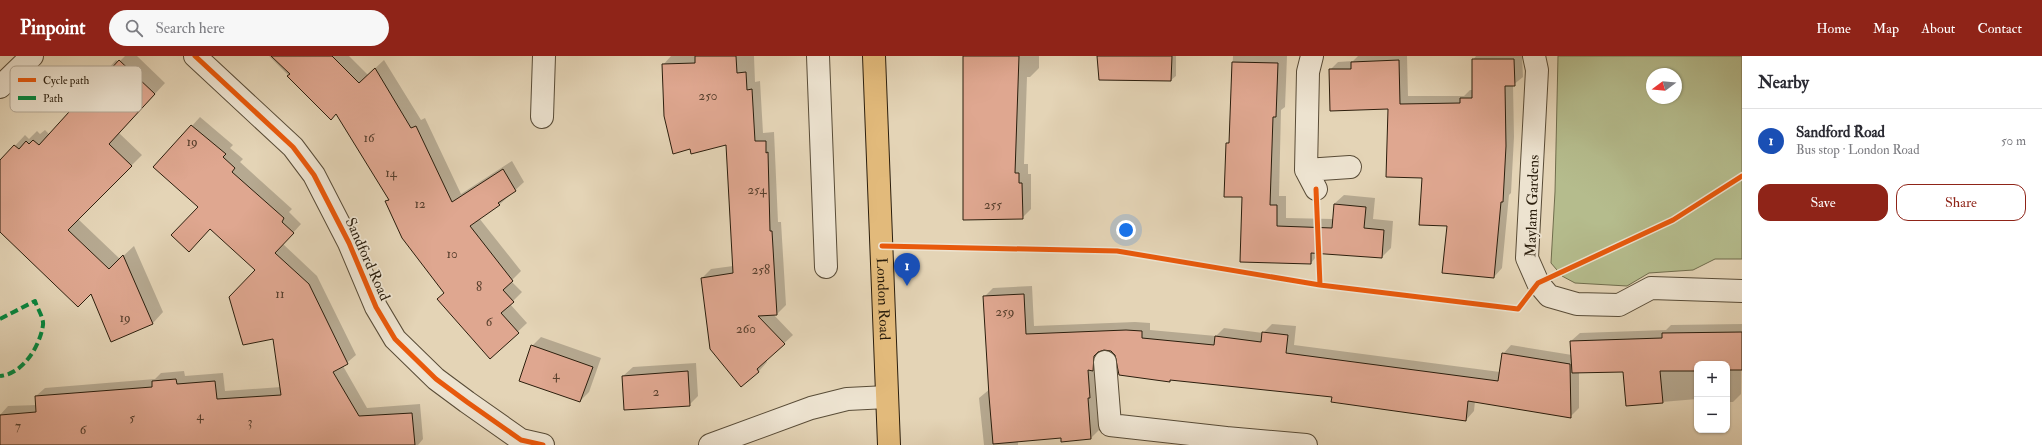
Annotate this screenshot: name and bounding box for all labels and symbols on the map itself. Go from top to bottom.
legend [10,66,142,112]
north arrow [1646,68,1682,104]
text: Cycle path [43,74,89,88]
house number: 250 [699,88,717,104]
text: Path [43,92,63,105]
house number: 16 [363,130,376,146]
house number: 19 [186,134,198,150]
street label: Maylam Gardens [1521,154,1544,258]
house number: 14 [385,165,398,181]
house number: 254 [748,182,767,198]
house number: 12 [414,196,426,212]
house number: 255 [984,197,1002,213]
street label: Sandford Road [341,215,395,304]
your location [1116,220,1136,240]
house number: 10 [446,246,458,262]
pin: 1 [894,253,920,286]
street label: London Road [872,257,894,341]
house number: 258 [752,262,770,278]
house number: 8 [476,279,482,295]
house number: 11 [275,286,285,302]
house number: 259 [996,304,1014,320]
house number: 19 [119,310,131,326]
house number: 6 [486,314,494,330]
house number: 260 [736,321,756,337]
house number: 4 [552,367,560,383]
house number: 2 [653,384,660,400]
house number: 4 [196,408,204,424]
house number: 5 [129,410,135,426]
house number: 3 [248,414,253,430]
house number: 7 [15,418,21,434]
house number: 6 [80,422,88,438]

